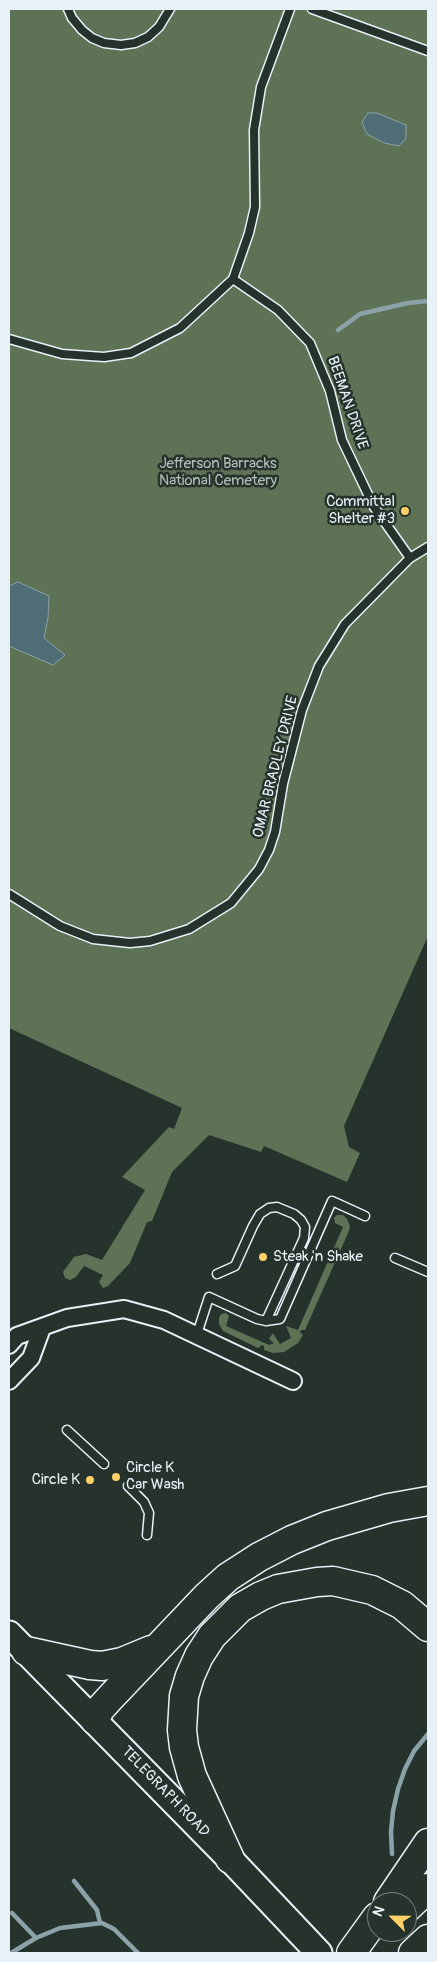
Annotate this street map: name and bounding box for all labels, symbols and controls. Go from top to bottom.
street label: BEEMAN DRIVE [323,354,371,452]
park label: Jefferson Barracks National Cemetery [159,455,277,490]
place label: Committal Shelter #3 [326,493,395,528]
marker: Committal Shelter #3 [399,505,411,517]
street label: OMAR BRADLEY DRIVE [250,694,302,840]
place label: Steak 'n Shake [273,1248,363,1266]
marker: Steak 'n Shake [257,1251,269,1263]
place label: Circle K Car Wash [126,1459,184,1494]
place label: Circle K [32,1471,80,1489]
marker: Circle K Car Wash [110,1471,122,1483]
marker: Circle K [84,1474,96,1486]
street label: TELEGRAPH ROAD [117,1743,213,1841]
north arrow [367,1892,417,1942]
text: N [369,1904,388,1919]

